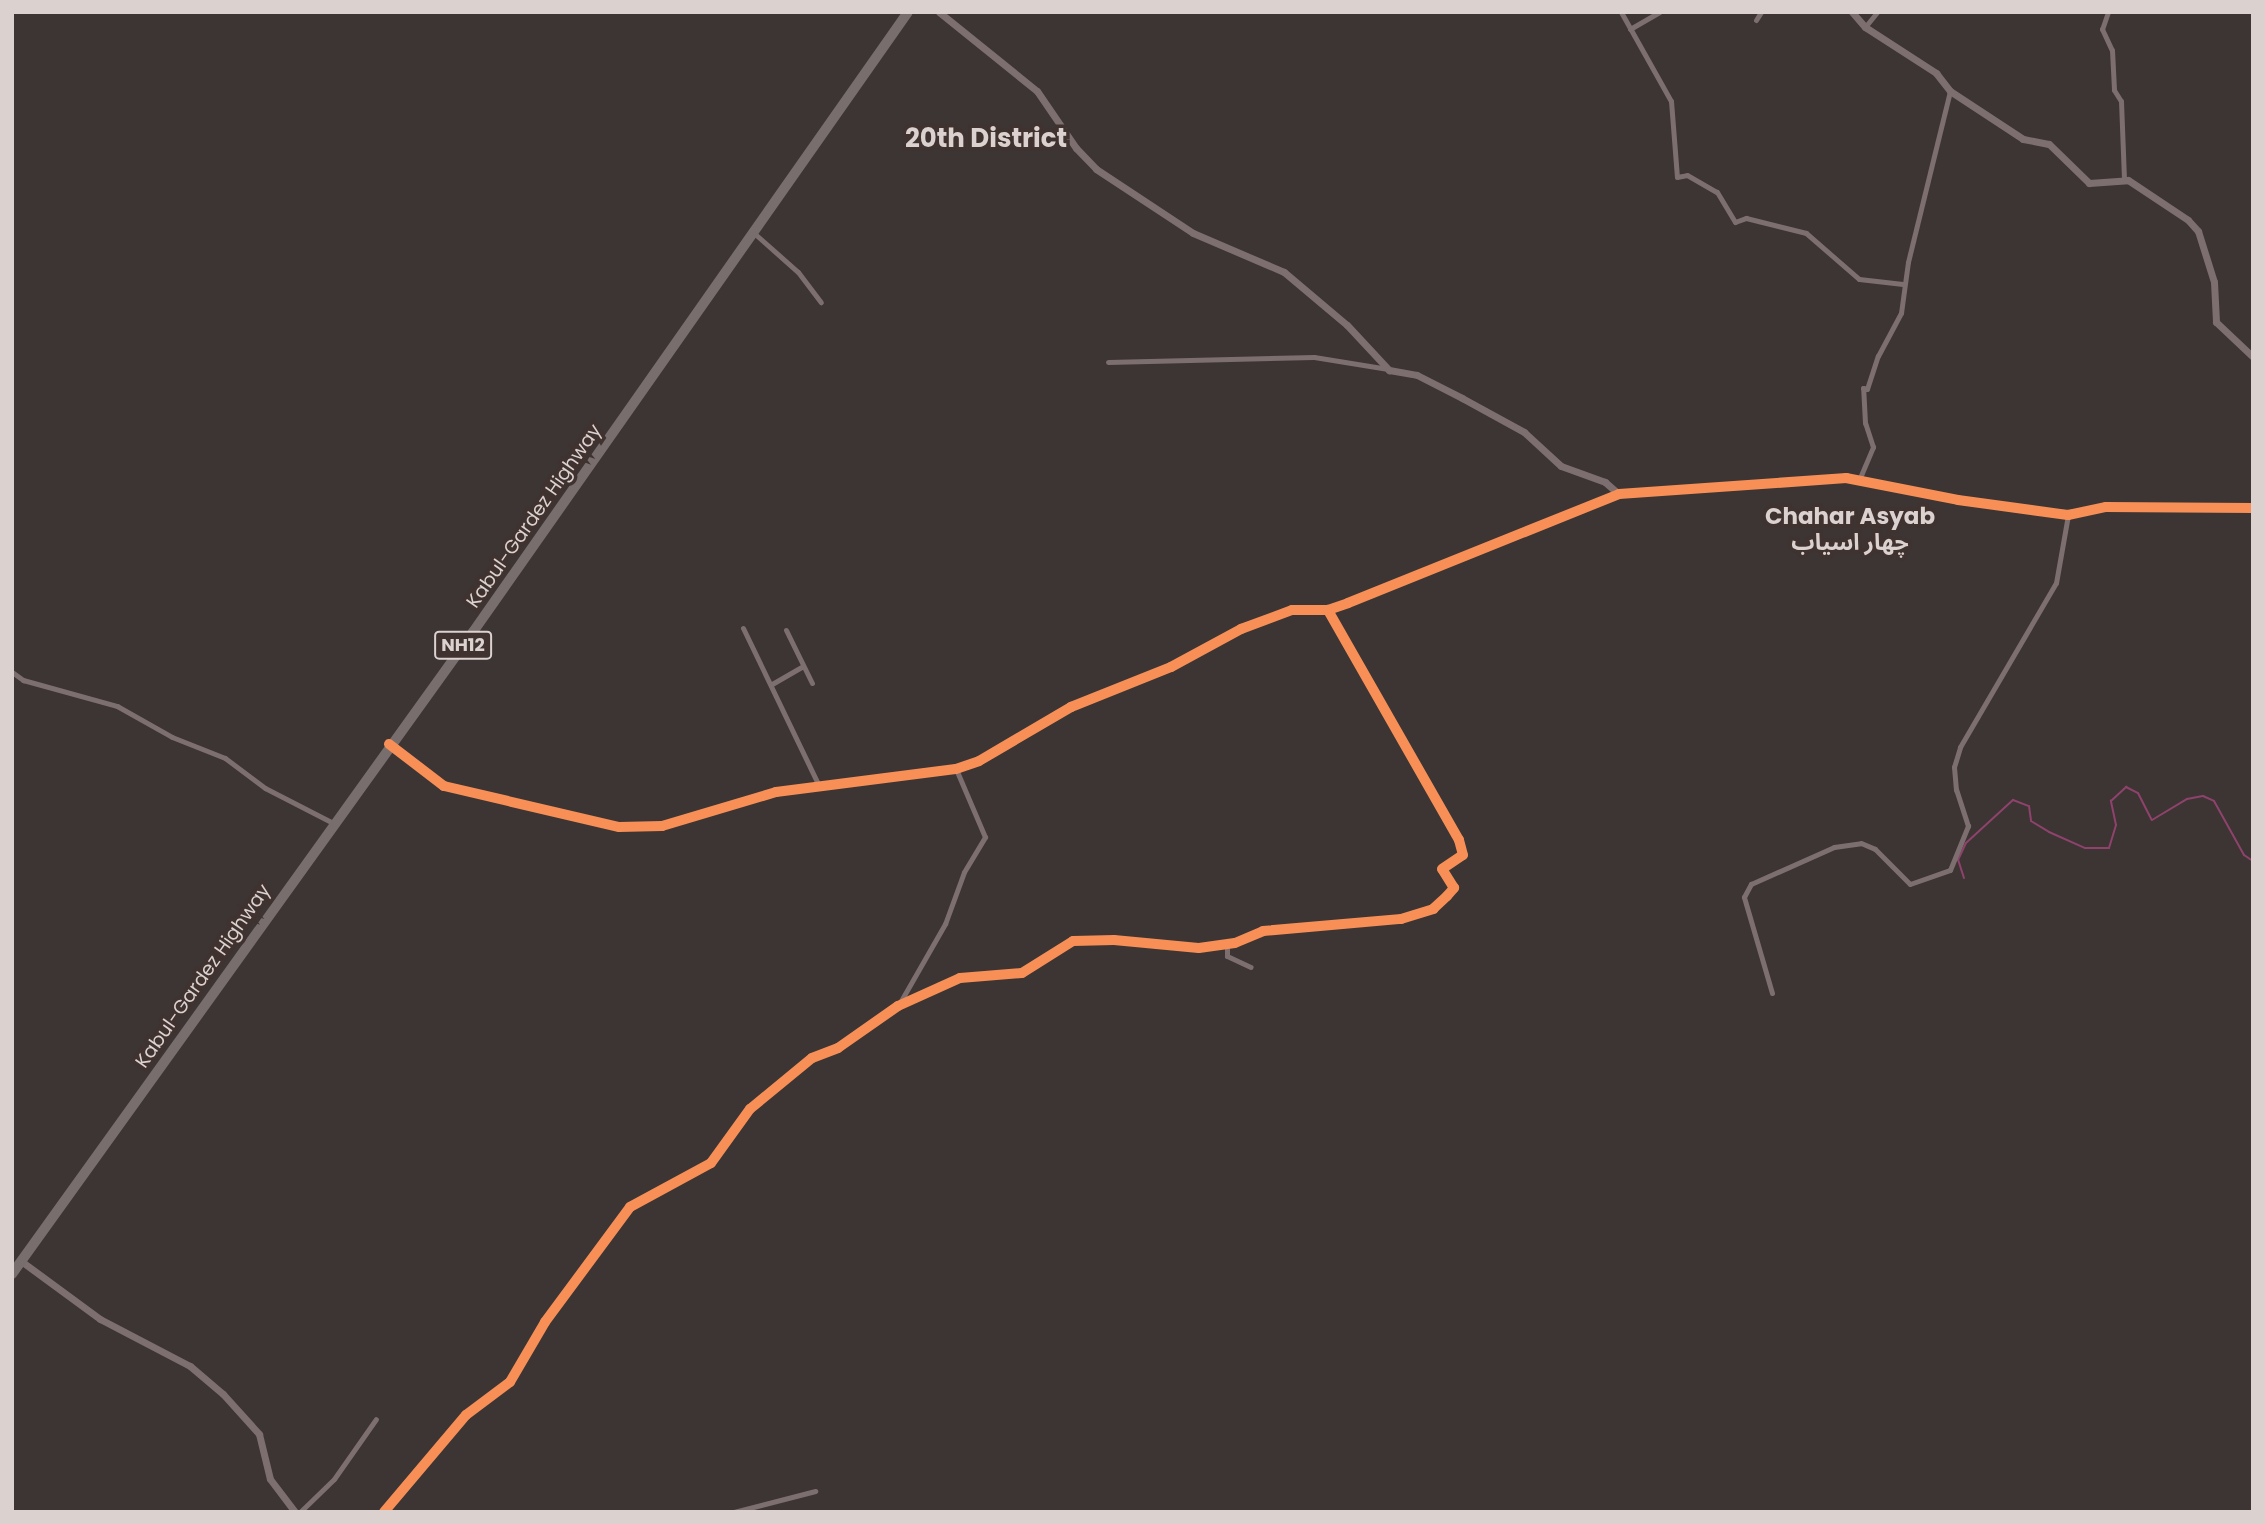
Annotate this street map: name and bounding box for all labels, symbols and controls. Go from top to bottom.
district label: 20th District [905,123,1067,155]
street label: Kabul-Gardez Highway [462,420,606,612]
district label: Chahar Asyab چهار اسیاب [1765,502,1935,556]
road number: NH12 [433,630,493,660]
street label: Kabul-Gardez Highway [131,880,275,1072]

